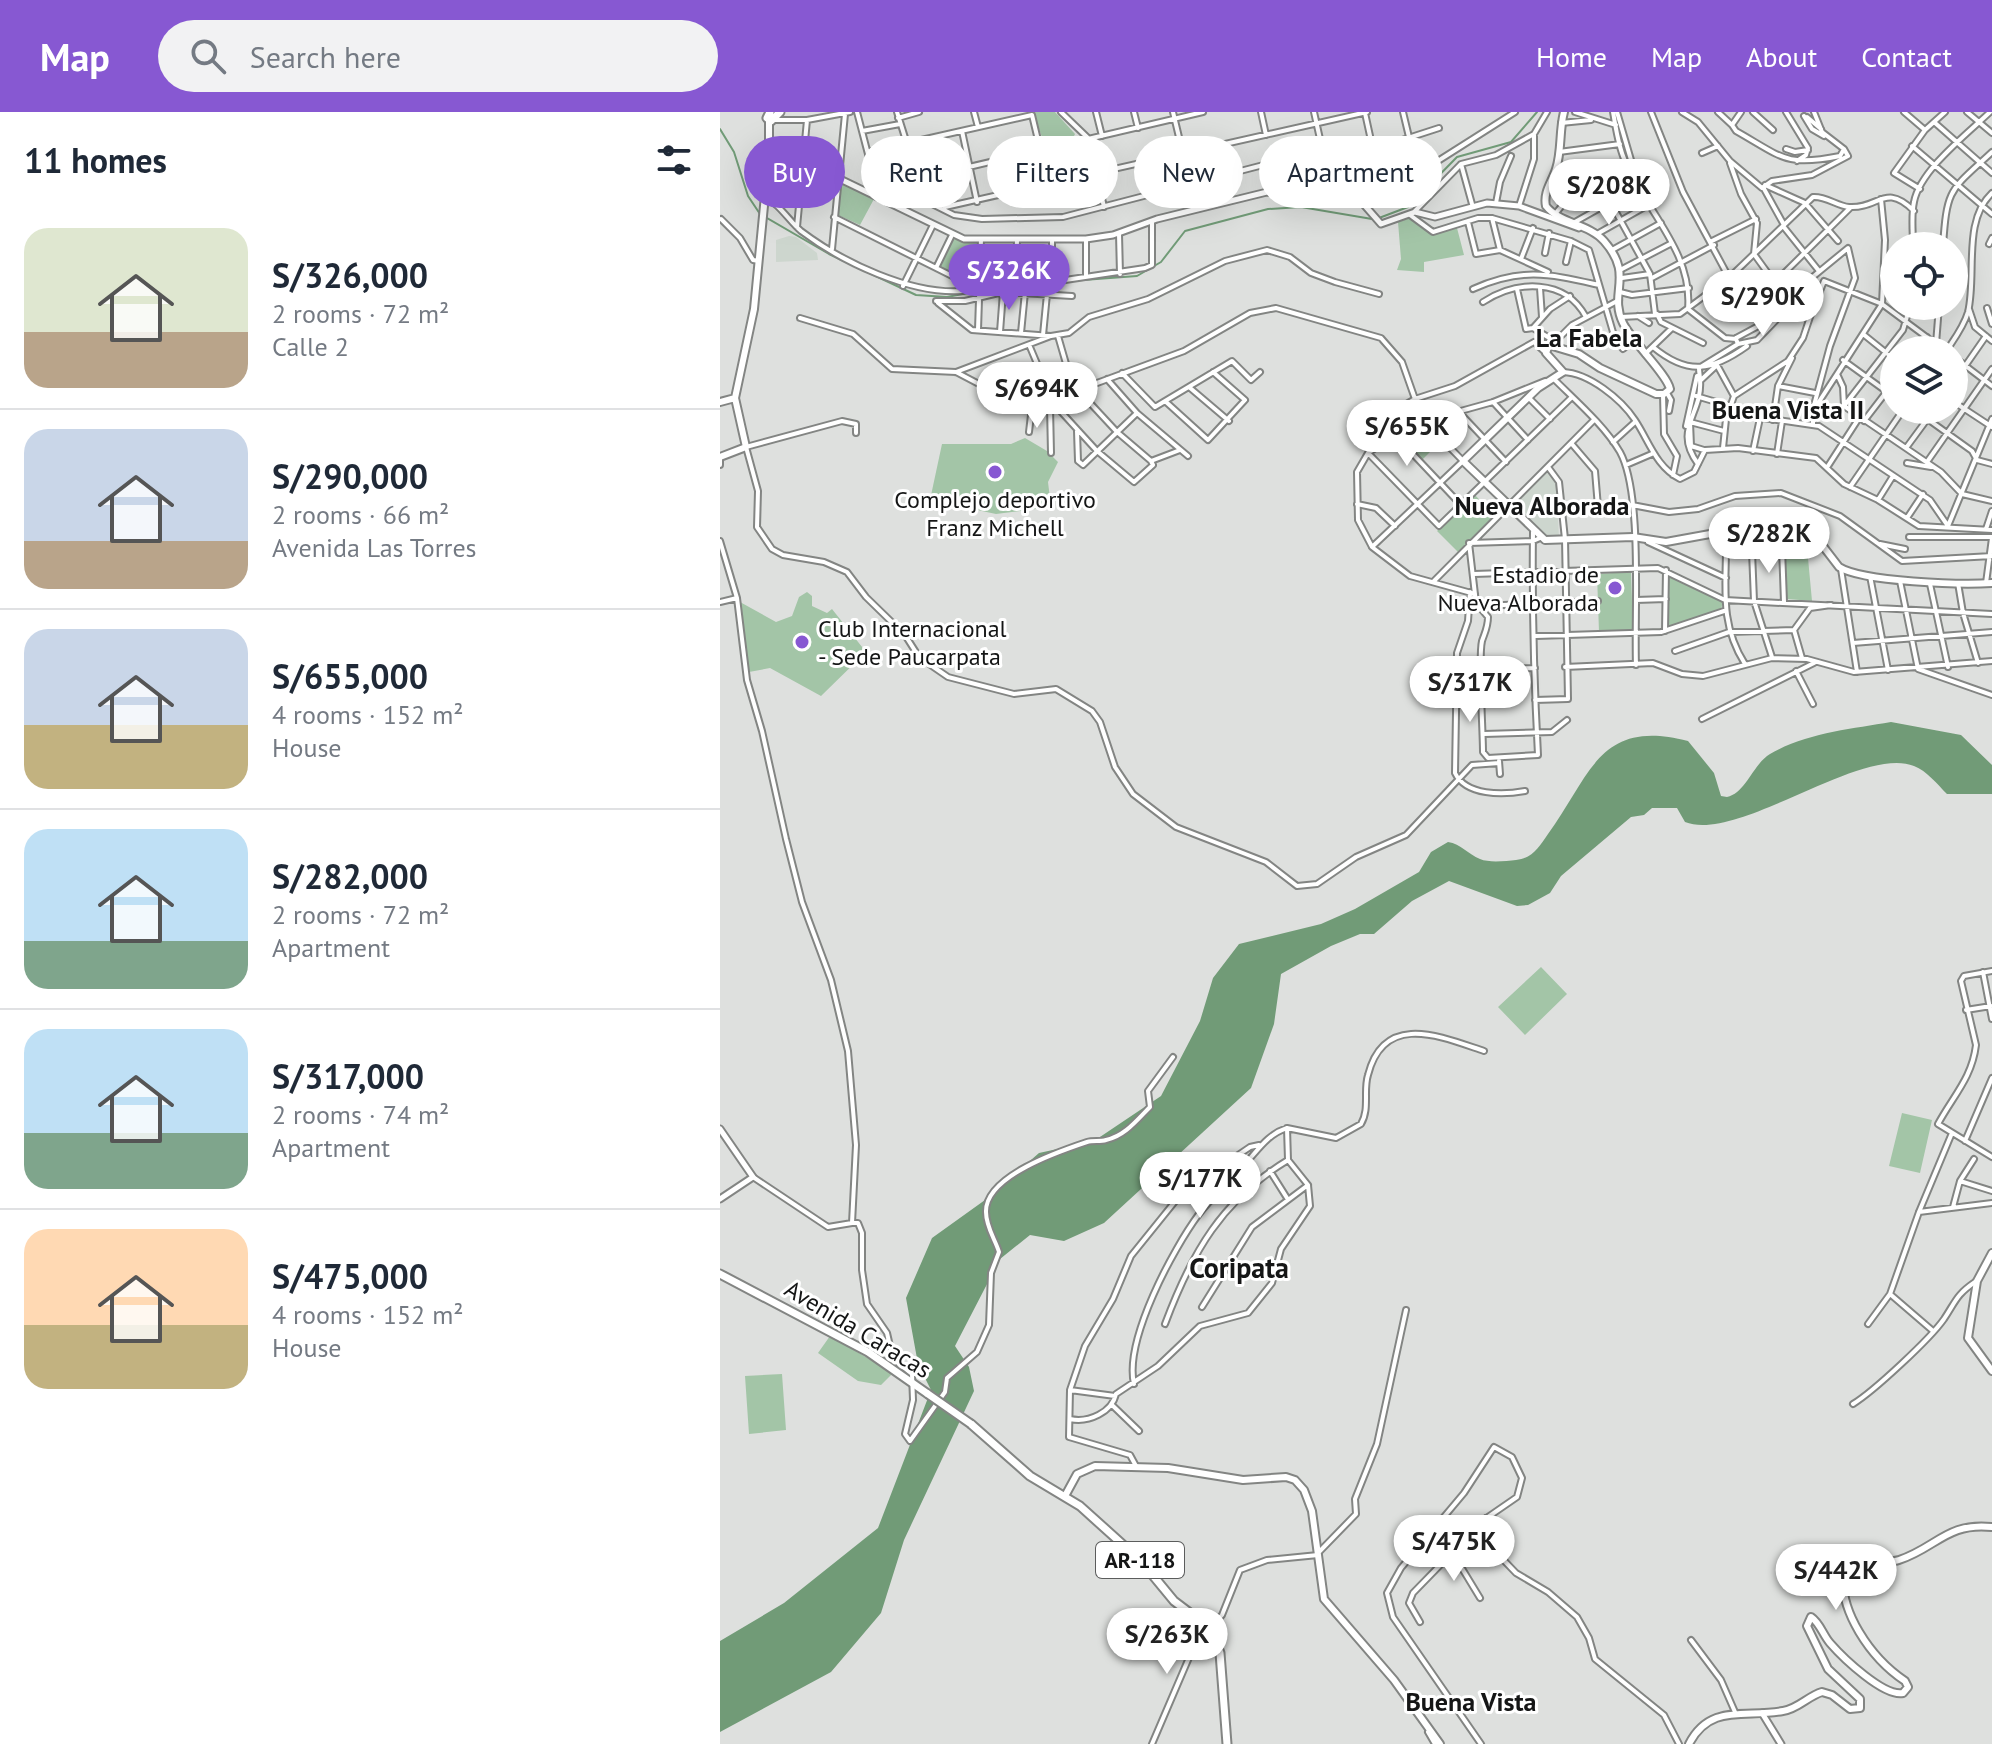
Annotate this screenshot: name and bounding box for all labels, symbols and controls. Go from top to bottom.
search box [158,20,718,92]
text: Map [40,32,110,81]
icon: search [186,34,230,78]
text: Search here [250,37,401,76]
text: Home [1536,38,1607,75]
text: Map [1651,38,1702,75]
text: About [1746,38,1817,75]
text: Contact [1861,38,1952,75]
chip: Buy [744,136,845,208]
chip: Rent [861,136,971,208]
chip: Filters [987,136,1118,208]
chip: New [1134,136,1243,208]
chip: Apartment [1259,136,1442,208]
text: 11 homes [24,138,167,182]
icon: filters [652,138,696,182]
pin: S/208K [1544,159,1674,227]
text: S/208K [1567,168,1651,201]
map controls [1880,232,1968,424]
button: locate [1880,232,1968,320]
pin: S/326K [944,244,1074,312]
text: S/326,000 [272,253,428,297]
text: S/326K [967,253,1051,286]
icon: home [88,260,184,356]
pin: S/290K [1698,270,1828,338]
text: S/290K [1721,279,1805,312]
text: 2 rooms · 72 m² [272,297,449,330]
district label: La Fabela [1536,321,1642,354]
text: Calle 2 [272,330,349,363]
button: layers [1880,336,1968,424]
pin: S/694K [972,362,1102,430]
text: S/694K [995,371,1079,404]
district label: Buena Vista II [1712,393,1864,426]
pin: S/655K [1342,400,1472,468]
text: S/655K [1365,409,1449,442]
text: S/290,000 [272,454,428,498]
icon: home [88,461,184,557]
marker: Complejo deportivo Franz Michell [986,463,1004,481]
place label: Complejo deportivo Franz Michell [894,484,1096,543]
district label: Nueva Alborada [1455,489,1629,522]
text: 2 rooms · 66 m² [272,498,449,531]
pin: S/282K [1704,507,1834,575]
text: S/282K [1727,516,1811,549]
text: Avenida Las Torres [272,531,477,564]
place label: Estadio de Nueva Alborada [1437,559,1599,618]
marker: Estadio de Nueva Alborada [1606,579,1624,597]
place label: Club Internacional - Sede Paucarpata [818,613,1007,672]
marker: Club Internacional - Sede Paucarpata [793,633,811,651]
text: S/655,000 [272,654,428,698]
pin: S/317K [1405,656,1535,724]
icon: home [88,661,184,757]
text: S/317K [1428,665,1512,698]
text: 4 rooms · 152 m² [272,698,464,731]
text: House [272,731,342,764]
text: S/282,000 [272,854,428,898]
icon: home [88,861,184,957]
text: 2 rooms · 72 m² [272,898,449,931]
text: Apartment [272,931,390,964]
text: S/317,000 [272,1054,424,1098]
icon: home [88,1061,184,1157]
text: 2 rooms · 74 m² [272,1098,449,1131]
text: Apartment [272,1131,390,1164]
pin: S/177K [1135,1152,1265,1220]
text: S/177K [1158,1161,1242,1194]
district label: Coripata [1189,1249,1289,1286]
text: S/475,000 [272,1254,428,1298]
icon: home [88,1261,184,1357]
street label: Avenida Caracas [779,1273,937,1385]
text: 4 rooms · 152 m² [272,1298,464,1331]
text: House [272,1331,342,1364]
pin: S/475K [1389,1515,1519,1583]
text: S/475K [1412,1524,1496,1557]
road number: AR-118 [1096,1542,1184,1578]
pin: S/442K [1771,1544,1901,1612]
text: S/442K [1794,1553,1878,1586]
pin: S/263K [1102,1608,1232,1676]
text: S/263K [1125,1617,1209,1650]
district label: Buena Vista [1405,1685,1537,1718]

